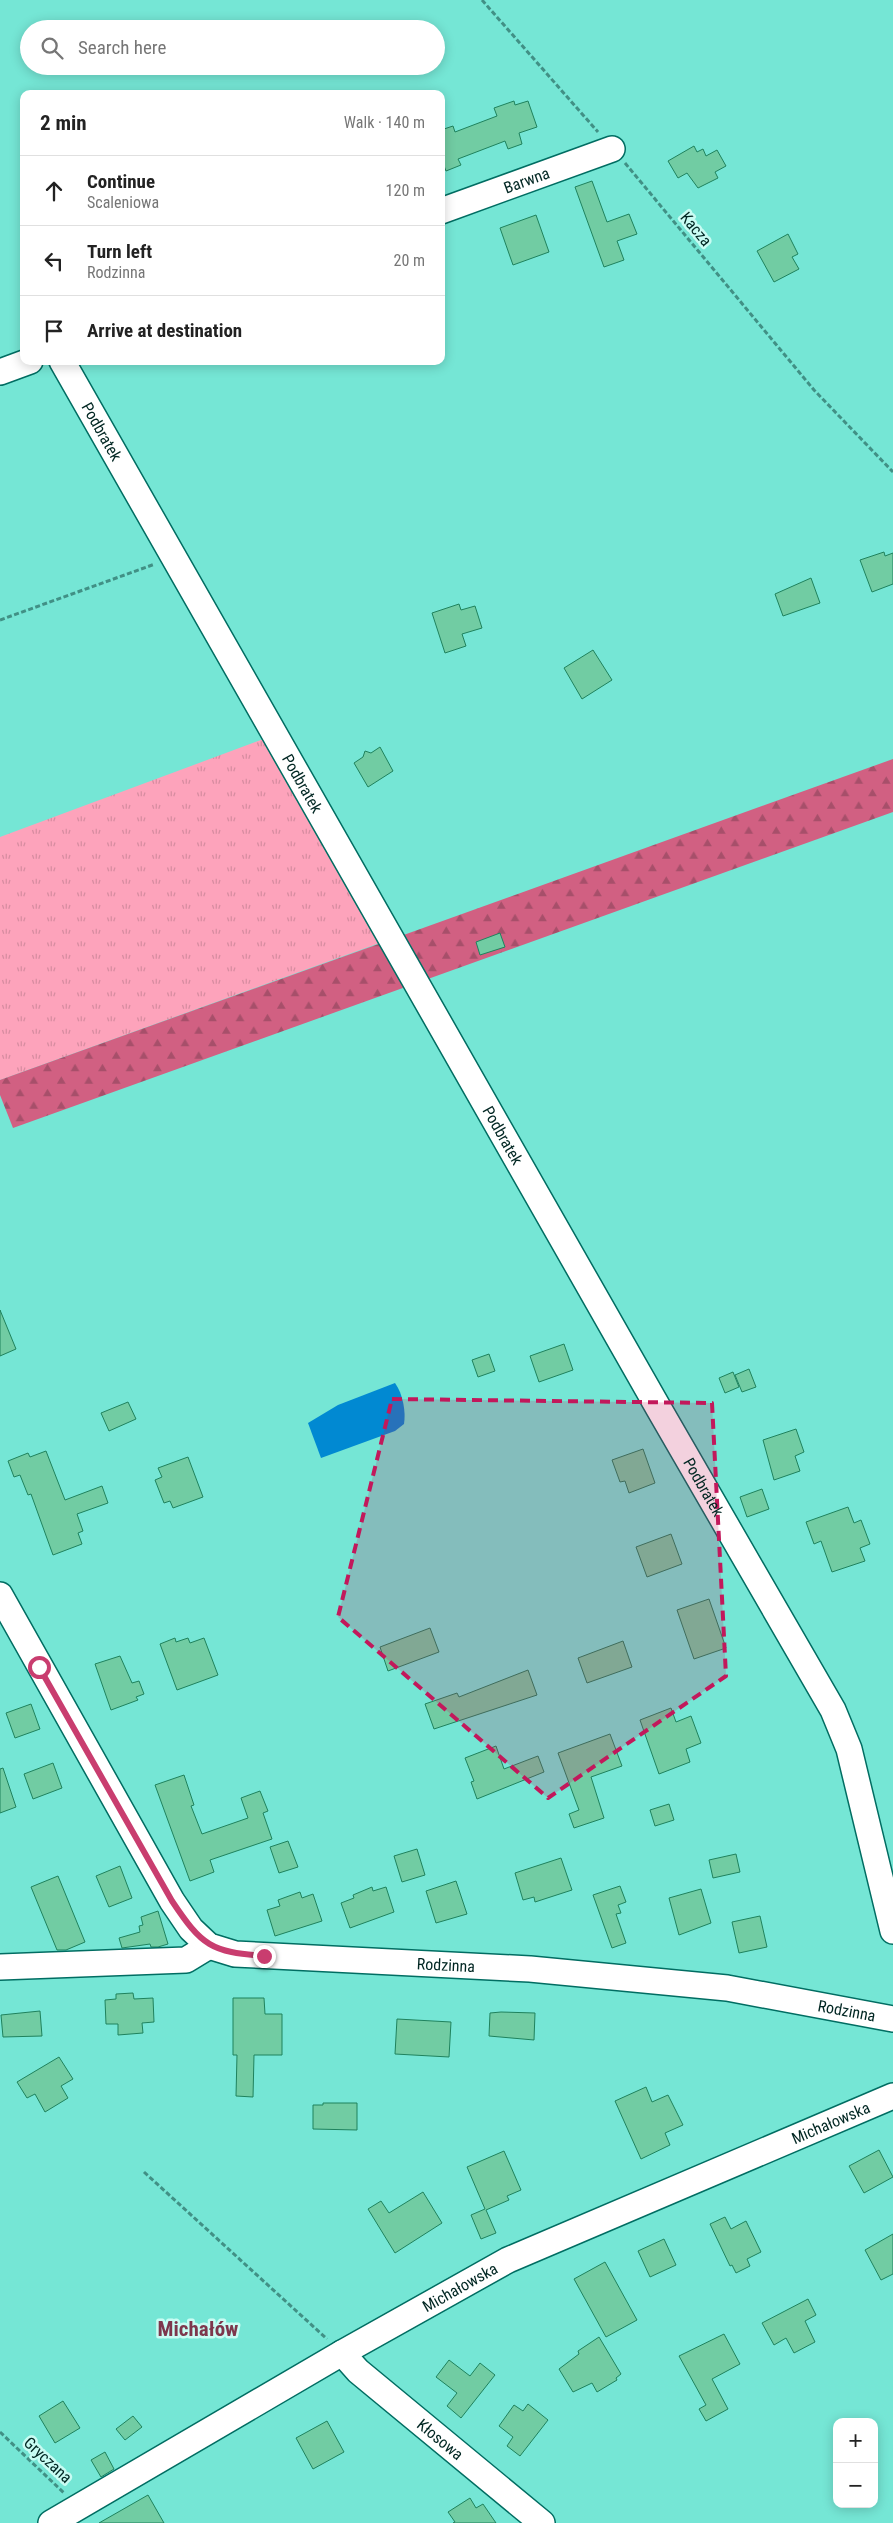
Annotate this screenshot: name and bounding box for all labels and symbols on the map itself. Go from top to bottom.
street label: Barwna [501,163,552,197]
street label: Kacza [676,208,716,250]
street label: Podbratek [78,399,127,465]
street label: Podbratek [278,751,327,817]
street label: Podbratek [479,1103,528,1169]
street label: Podbratek [680,1454,729,1520]
route start [28,1656,51,1679]
route end [253,1945,276,1968]
street label: Rodzinna [416,1954,476,1976]
street label: Rodzinna [816,1996,877,2025]
street label: Michałowska [789,2098,873,2148]
street label: Michałowska [419,2258,501,2316]
district label: Michałów [158,2317,238,2341]
street label: Kłosowa [413,2415,467,2464]
street label: Gryczana [20,2433,76,2487]

